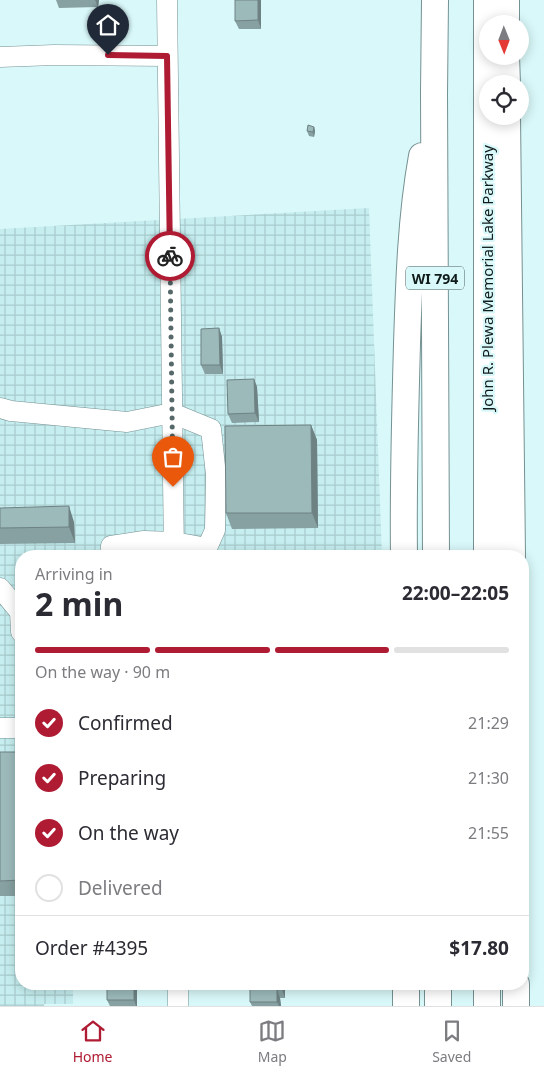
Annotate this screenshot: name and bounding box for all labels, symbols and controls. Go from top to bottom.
pin [87,4,129,55]
icon: home [94,11,122,39]
north arrow [479,15,529,65]
map controls [479,15,529,125]
button: locate [479,75,529,125]
street label: John R. Plewa Memorial Lake Parkway [477,145,497,413]
courier [145,231,195,281]
icon: bike [156,242,184,270]
road number: WI 794 [406,266,464,290]
pin [152,436,194,487]
icon: bag [159,443,187,471]
text: Arriving in [35,563,113,585]
text: 22:00–22:05 [402,580,509,606]
text: 2 min [35,582,123,625]
text: On the way · 90 m [35,661,170,683]
icon: check [35,709,63,737]
text: Confirmed [78,710,173,736]
text: 21:29 [468,712,509,734]
icon: check [35,764,63,792]
text: Preparing [78,765,166,791]
text: 21:30 [468,767,509,789]
icon: check [35,819,63,847]
text: On the way [78,820,179,846]
text: 21:55 [468,822,509,844]
text: Delivered [78,875,163,901]
text: Order #4395 [35,935,148,961]
text: $17.80 [449,935,509,961]
tab: Home [73,1017,112,1066]
tab: Map [258,1017,287,1066]
tab: Saved [432,1017,471,1066]

